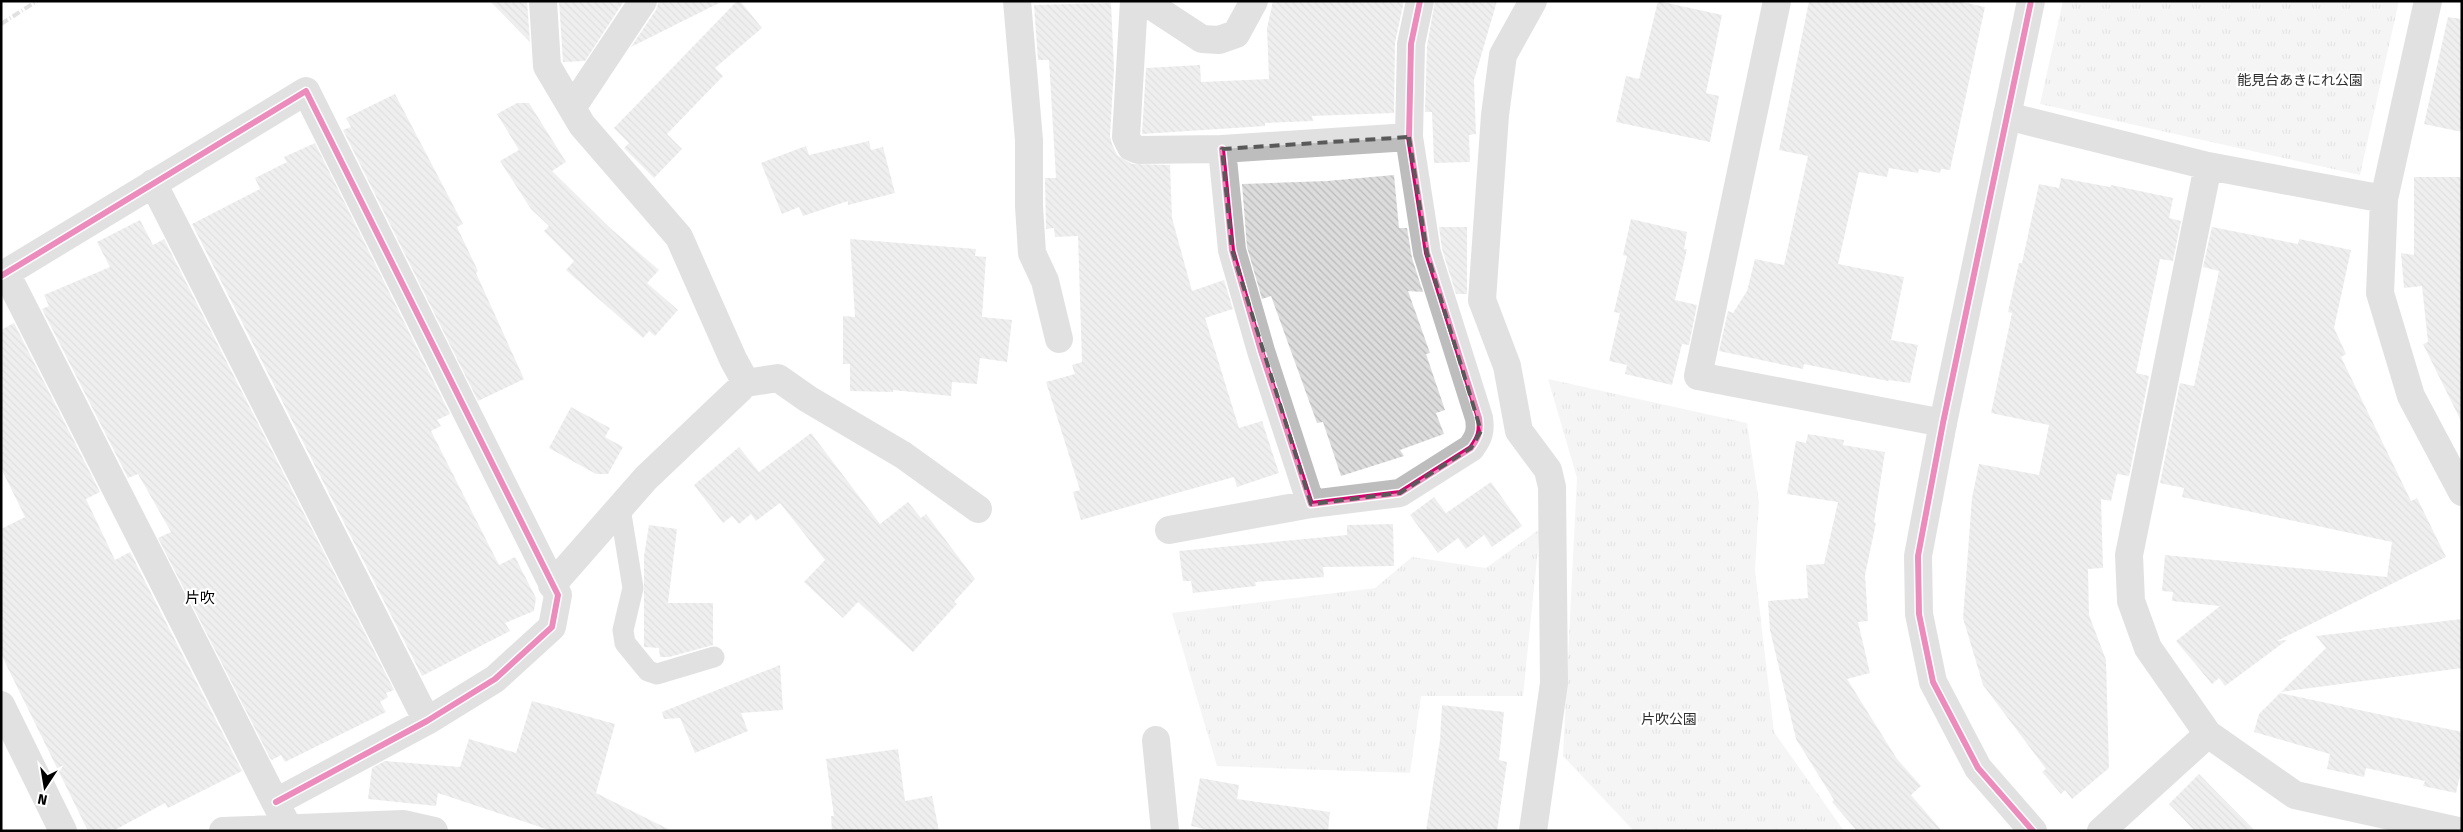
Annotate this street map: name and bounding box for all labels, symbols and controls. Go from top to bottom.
park label: 能見台あきにれ公園 [2237,72,2363,89]
district label: 片吹 [185,589,215,607]
park label: 片吹公園 [1641,711,1697,728]
north arrow [20,762,70,812]
text: N [36,790,49,809]

